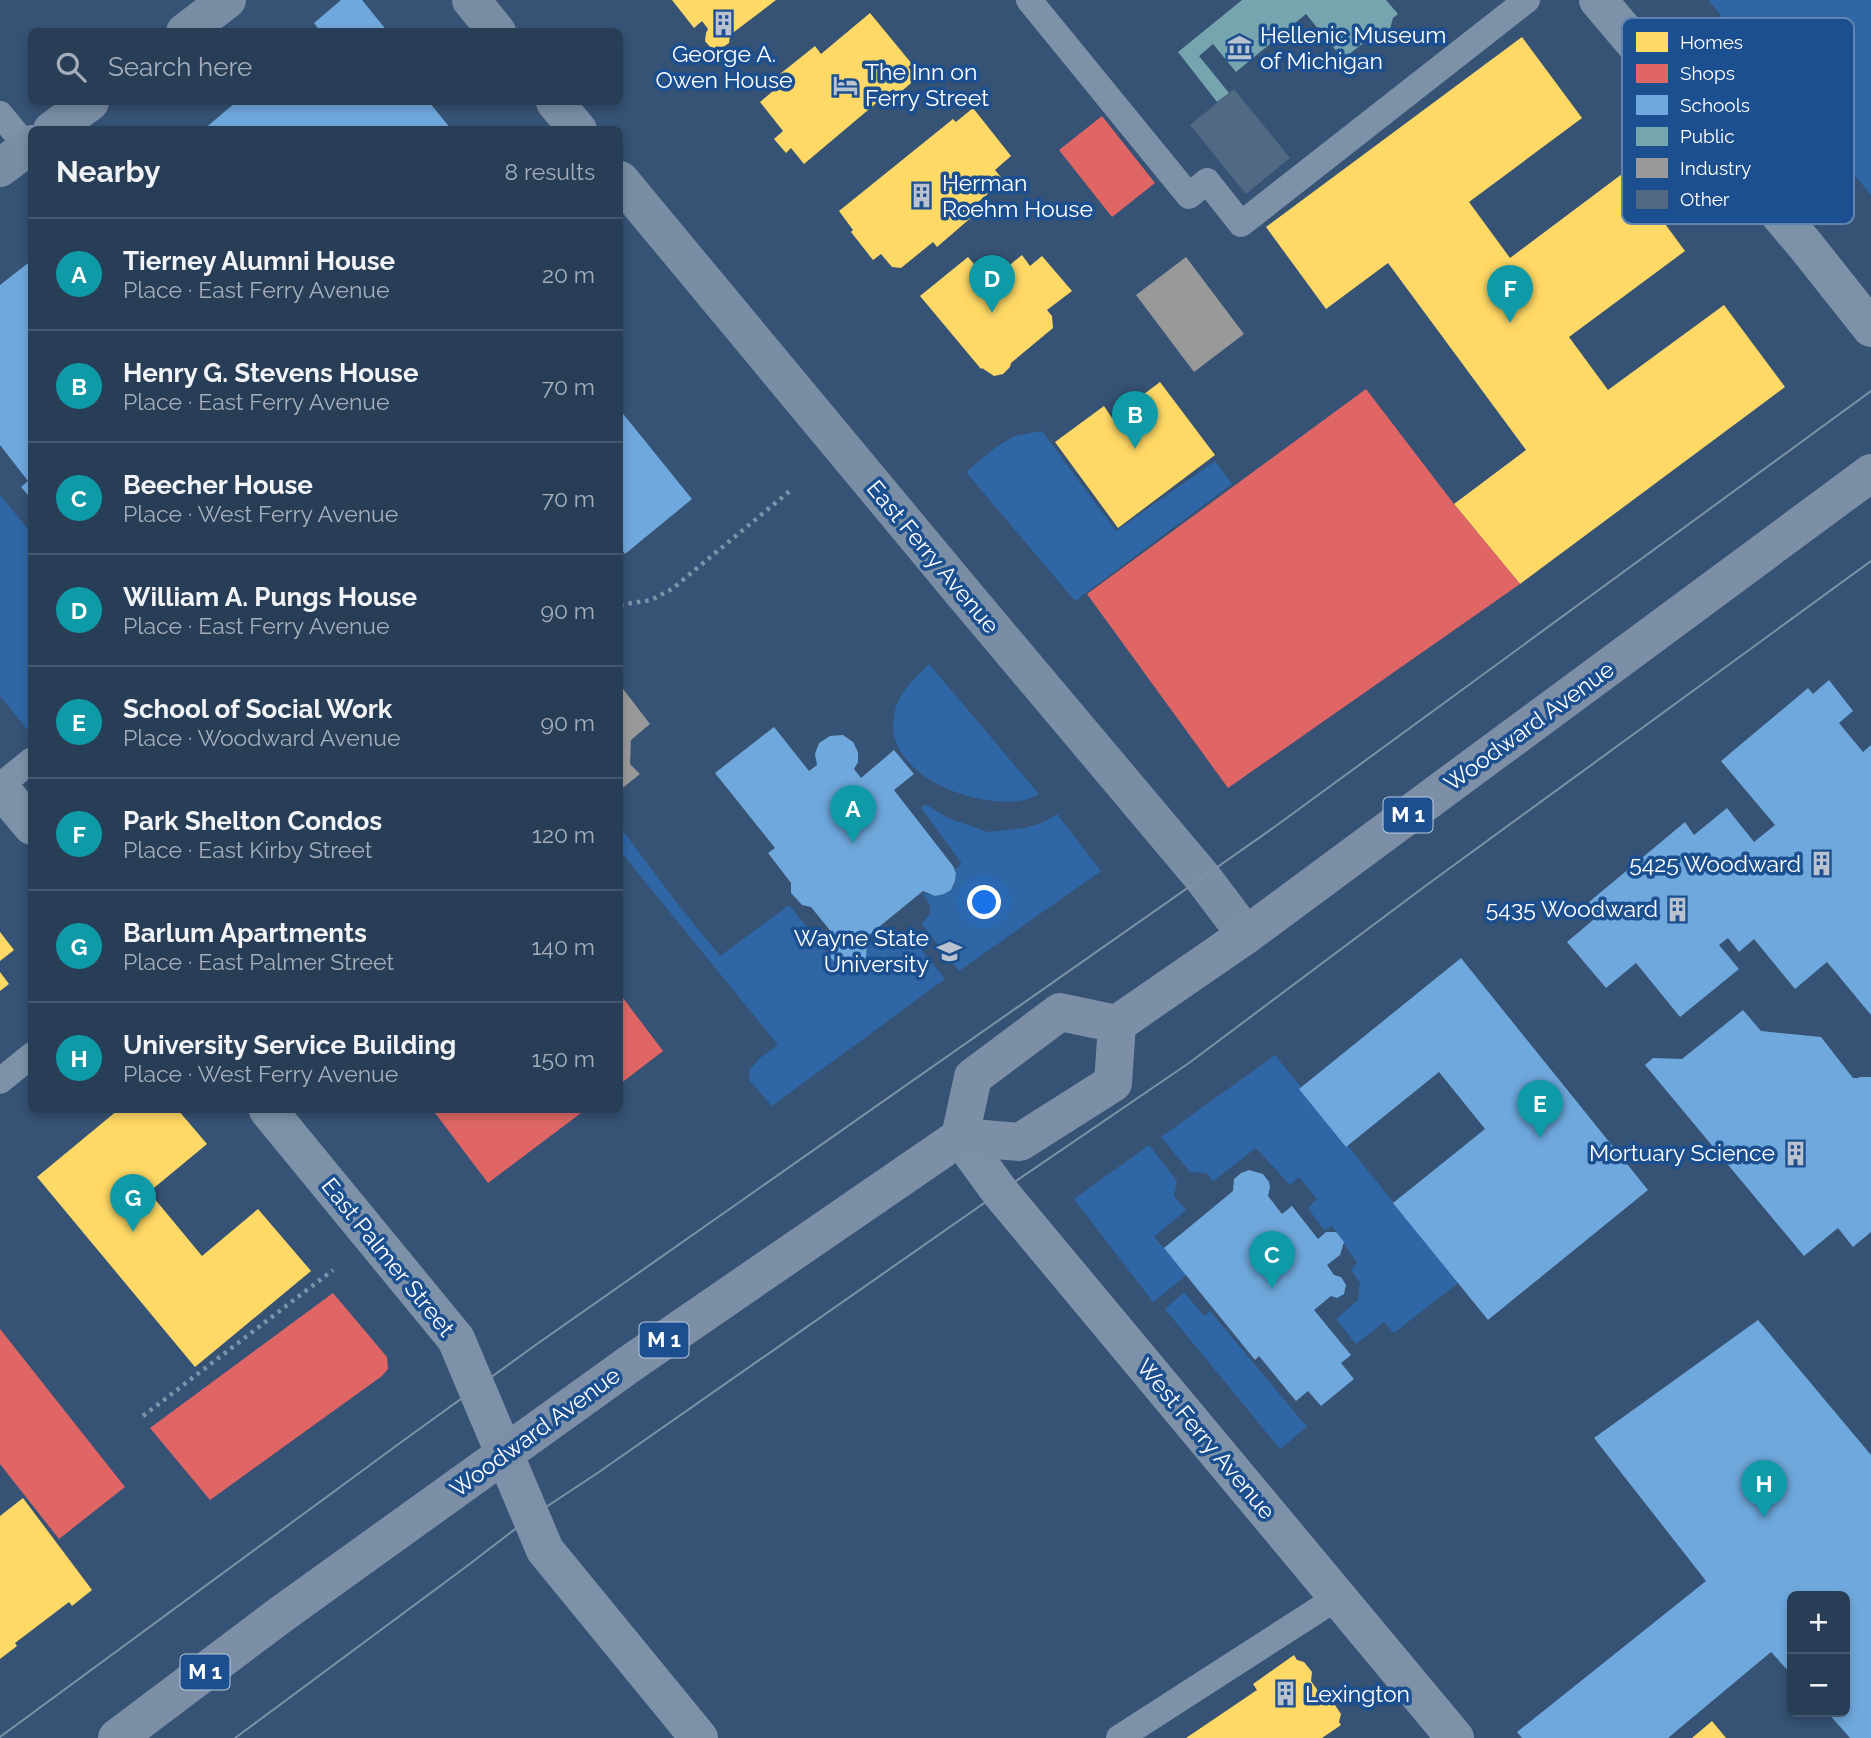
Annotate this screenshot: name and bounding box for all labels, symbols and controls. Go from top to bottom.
building icon: George A. Owen House [710,10,738,38]
legend [1622,18,1854,224]
place label: Hellenic Museum of Michigan [1260,21,1446,74]
search box [28,28,623,105]
text: Homes [1680,31,1743,53]
museum icon: Hellenic Museum of Michigan [1226,34,1254,62]
place label: George A. Owen House [655,40,793,93]
icon: search [52,48,90,86]
text: Search here [108,52,252,82]
place label: The Inn on Ferry Street [865,58,989,111]
text: Shops [1680,62,1735,84]
hotel icon: The Inn on Ferry Street [831,71,859,99]
text: Schools [1680,94,1750,116]
text: Public [1680,125,1735,147]
text: Nearby [56,154,160,189]
text: Industry [1680,157,1751,179]
text: 8 results [504,158,595,185]
place label: Herman Roehm House [942,169,1093,222]
building icon: Herman Roehm House [908,182,936,210]
text: Other [1680,188,1730,210]
text: Tierney Alumni House [123,246,395,276]
pin: D [969,255,1015,313]
text: A [71,261,87,288]
text: 20 m [542,261,595,288]
pin: F [1487,265,1533,323]
text: Place · East Ferry Avenue [123,276,390,303]
text: Henry G. Stevens House [123,358,418,388]
text: B [71,373,87,400]
text: 70 m [542,373,595,400]
text: Place · East Ferry Avenue [123,388,390,415]
pin: B [1112,391,1158,449]
text: Beecher House [123,470,313,500]
street label: East Ferry Avenue [862,475,1005,639]
text: C [71,485,87,512]
text: 70 m [542,485,595,512]
text: Place · West Ferry Avenue [123,500,398,527]
text: William A. Pungs House [123,582,417,612]
text: D [71,597,87,624]
text: 90 m [540,597,595,624]
text: Place · East Ferry Avenue [123,612,390,639]
street label: Woodward Avenue [1439,655,1619,796]
text: School of Social Work [123,694,392,724]
text: E [72,709,86,736]
text: 90 m [540,709,595,736]
text: Place · Woodward Avenue [123,724,400,751]
pin: A [830,785,876,843]
road number: M 1 [1384,798,1432,832]
text: Park Shelton Condos [123,806,382,836]
text: F [72,821,86,848]
text: 120 m [532,821,595,848]
text: Place · East Kirby Street [123,836,372,863]
place label: 5425 Woodward [1629,850,1801,877]
building icon: 5425 Woodward [1807,850,1835,878]
your location [967,885,1001,919]
place label: 5435 Woodward [1486,895,1658,922]
building icon: 5435 Woodward [1664,895,1692,923]
text: Barlum Apartments [123,918,367,948]
place label: Wayne State University [794,924,929,977]
text: G [71,933,87,960]
text: 140 m [532,933,595,960]
school or university icon: Wayne State University [935,937,963,965]
text: Place · East Palmer Street [123,948,394,975]
text: University Service Building [123,1030,456,1060]
text: H [70,1045,88,1072]
text: 150 m [532,1045,595,1072]
text: Place · West Ferry Avenue [123,1060,398,1087]
pin: E [1517,1080,1563,1138]
place label: Mortuary Science [1589,1139,1775,1166]
building icon: Mortuary Science [1781,1139,1809,1167]
street label: East Palmer Street [316,1172,461,1342]
pin: G [110,1174,156,1232]
pin: C [1249,1231,1295,1289]
road number: M 1 [640,1322,688,1358]
street label: West Ferry Avenue [1131,1353,1281,1524]
street label: Woodward Avenue [445,1361,625,1502]
pin: H [1741,1460,1787,1518]
map controls [1787,1591,1850,1717]
button: + [1787,1591,1850,1654]
road number: M 1 [180,1654,230,1690]
button: − [1787,1654,1850,1717]
building icon: Lexington [1271,1680,1299,1708]
place label: Lexington [1305,1680,1410,1707]

